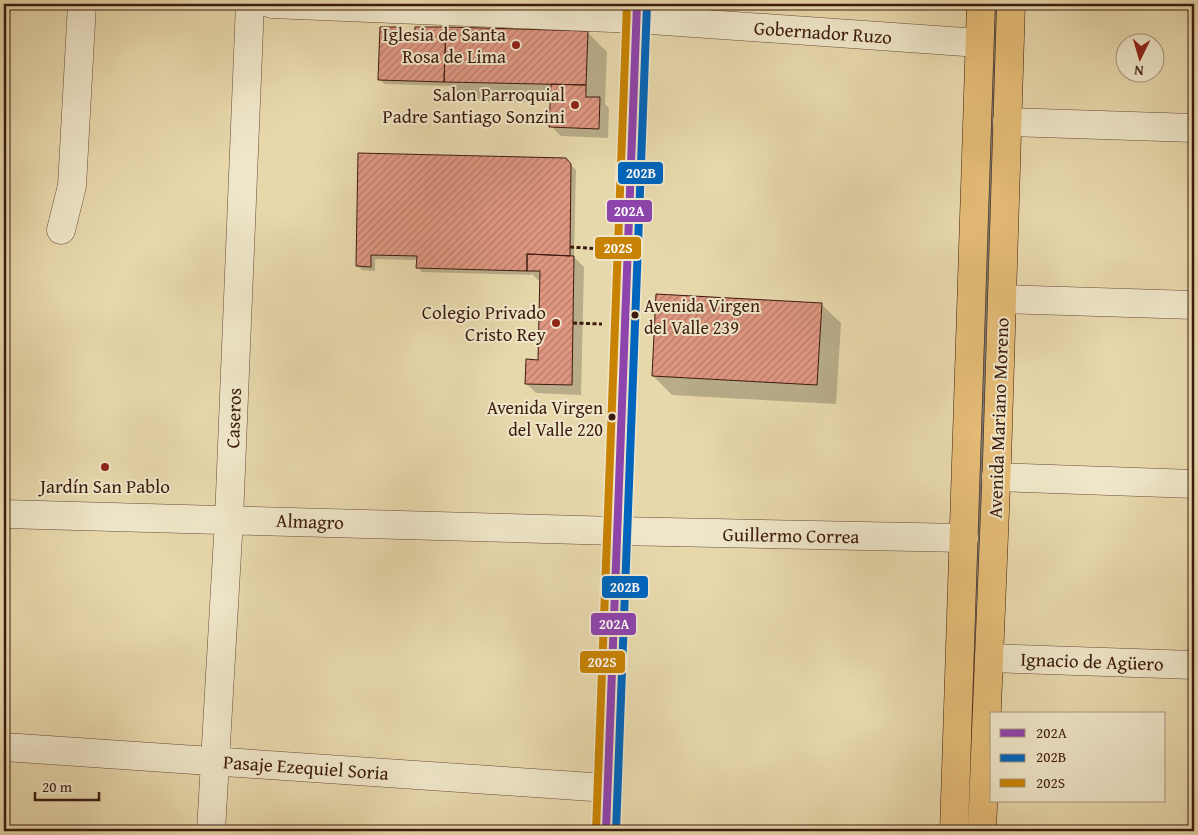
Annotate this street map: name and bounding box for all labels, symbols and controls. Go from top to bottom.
street label: Gobernador Ruzo [753,13,893,51]
place label: Iglesia de Santa Rosa de Lima [383,20,506,70]
north arrow [1116,32,1166,82]
marker: Iglesia de Santa Rosa de Lima [510,39,522,51]
text: N [1133,61,1144,81]
place label: Salon Parroquial Padre Santiago Sonzini [382,80,565,130]
marker: Salon Parroquial Padre Santiago Sonzini [569,99,581,111]
line badge: 202B [617,161,664,185]
text: 202B [626,163,656,183]
line badge: 202A [606,199,653,223]
text: 202A [614,201,644,221]
line badge: 202S [594,236,642,260]
text: 202S [603,238,633,258]
place label: Avenida Virgen del Valle 239 [644,292,760,341]
place label: Colegio Privado Cristo Rey [422,298,547,348]
marker: Avenida Virgen del Valle 239 [630,310,640,320]
marker: Colegio Privado Cristo Rey [550,317,562,329]
street label: Avenida Mariano Moreno [980,317,1016,519]
street label: Caseros [218,387,248,449]
place label: Avenida Virgen del Valle 220 [487,394,603,443]
marker: Avenida Virgen del Valle 220 [607,412,617,422]
marker: Jardín San Pablo [99,461,111,473]
place label: Jardín San Pablo [38,472,170,500]
street label: Almagro [276,506,344,536]
street label: Guillermo Correa [722,520,860,550]
line badge: 202B [601,575,649,599]
text: 202B [610,577,640,597]
line badge: 202A [590,612,637,636]
text: 202A [599,614,629,634]
street label: Ignacio de Agüero [1020,645,1164,677]
line badge: 202S [579,650,626,674]
text: 202S [587,652,617,672]
legend [990,712,1166,802]
text: 202A [1036,722,1067,743]
text: 202B [1036,746,1066,767]
street label: Pasaje Ezequiel Soria [222,747,390,787]
scale bar [35,770,99,802]
text: 202S [1036,772,1065,793]
text: 20 m [42,776,73,797]

